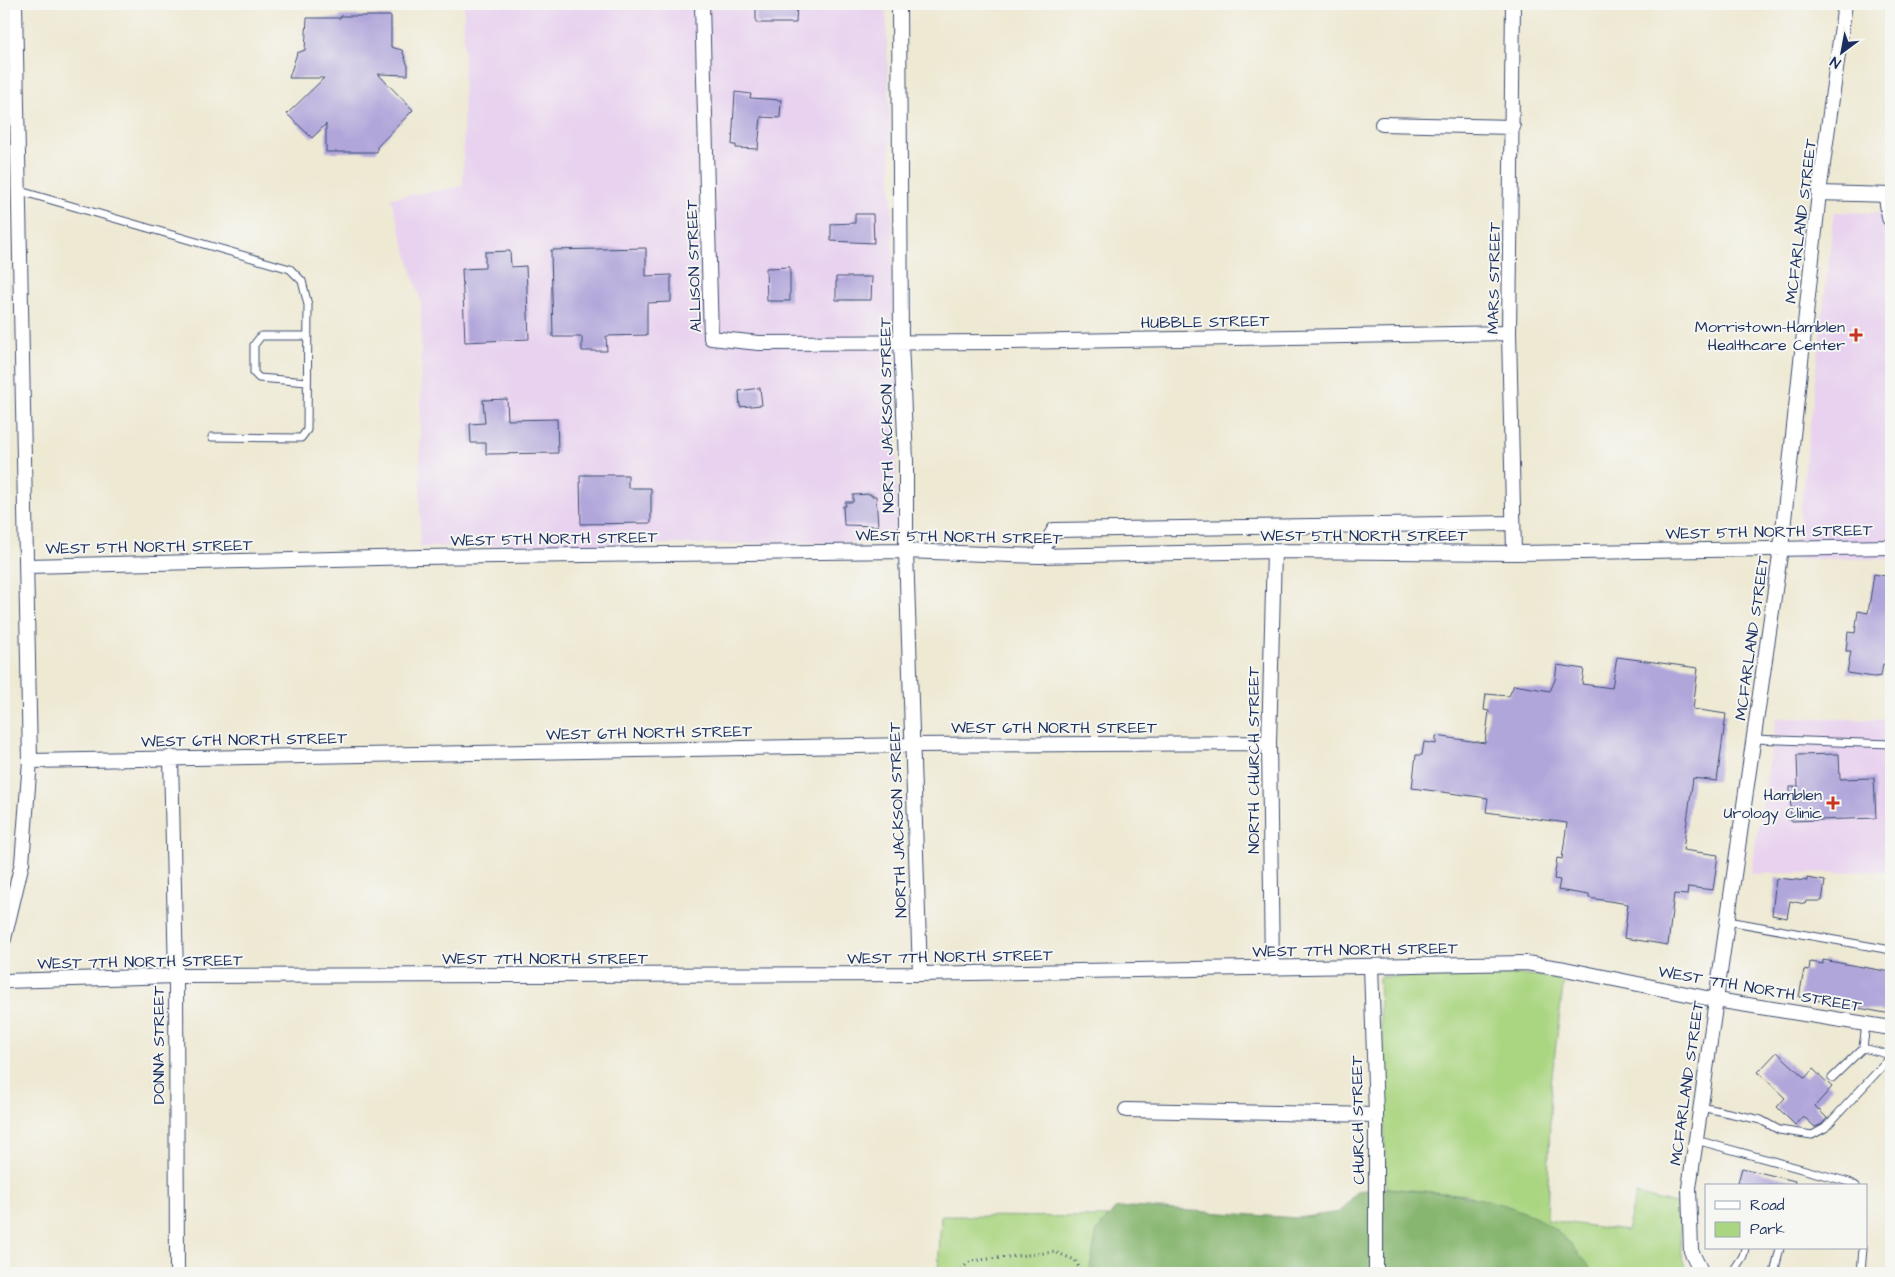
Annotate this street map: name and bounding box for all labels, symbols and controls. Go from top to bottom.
north arrow [1818,28,1868,78]
text: N [1826,51,1845,73]
street label: MCFARLAND STREET [1780,137,1822,305]
street label: ALLISON STREET [681,199,707,333]
street label: MARS STREET [1482,222,1506,334]
street label: HUBBLE STREET [1140,310,1270,334]
place label: Morristown-Hamblen Healthcare Center [1695,316,1845,356]
street label: NORTH JACKSON STREET [874,317,900,513]
marker: Morristown-Hamblen Healthcare Center [1849,328,1863,342]
street label: WEST 5TH NORTH STREET [1665,519,1873,545]
street label: WEST 5TH NORTH STREET [855,524,1063,550]
street label: WEST 5TH NORTH STREET [1260,525,1468,547]
street label: WEST 5TH NORTH STREET [450,526,658,552]
street label: WEST 5TH NORTH STREET [45,534,253,560]
street label: MCFARLAND STREET [1730,554,1774,722]
street label: NORTH CHURCH STREET [1243,666,1265,854]
street label: WEST 6TH NORTH STREET [951,717,1157,739]
street label: WEST 6TH NORTH STREET [546,720,752,746]
street label: NORTH JACKSON STREET [884,722,912,918]
street label: WEST 6TH NORTH STREET [141,727,347,753]
place label: Hamblen Urology Clinic [1723,784,1822,825]
marker: Hamblen Urology Clinic [1826,796,1840,810]
street label: WEST 7TH NORTH STREET [1252,937,1458,963]
street label: WEST 7TH NORTH STREET [847,944,1053,970]
street label: WEST 7TH NORTH STREET [442,948,648,970]
street label: WEST 7TH NORTH STREET [37,949,243,975]
street label: WEST 7TH NORTH STREET [1657,960,1863,1018]
street label: DONNA STREET [148,986,170,1104]
street label: MCFARLAND STREET [1665,999,1709,1167]
street label: CHURCH STREET [1346,1055,1370,1185]
legend [1705,1184,1868,1250]
text: Road [1750,1195,1785,1216]
text: Park [1750,1219,1785,1240]

